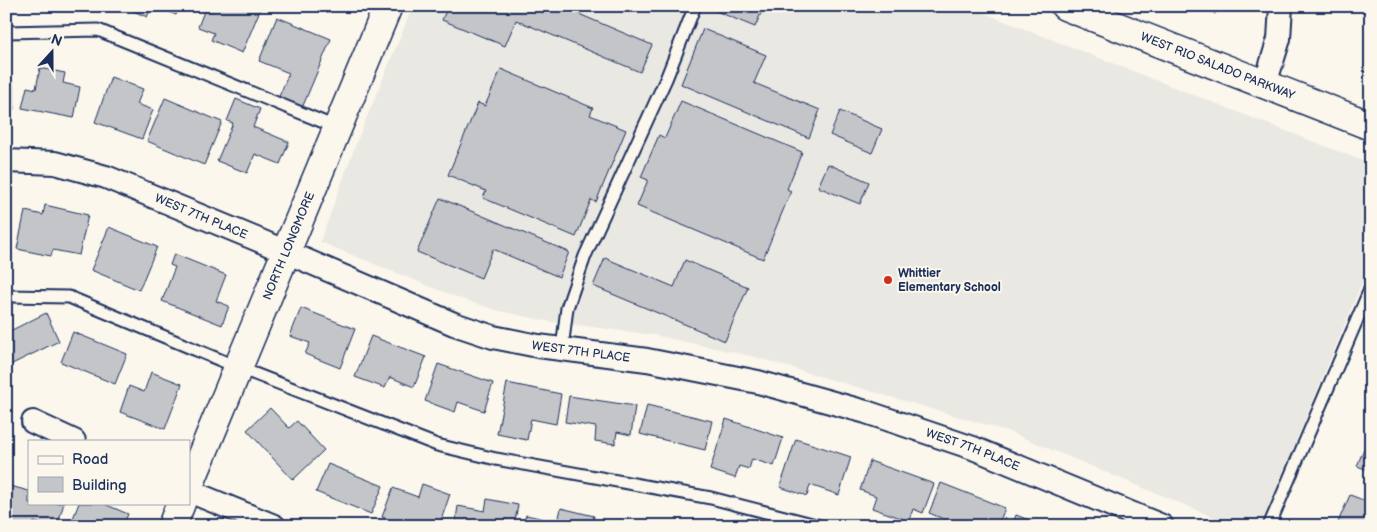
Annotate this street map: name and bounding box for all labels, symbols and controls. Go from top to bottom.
north arrow [28,28,78,78]
street label: WEST RIO SALADO PARKWAY [1138,29,1298,104]
text: N [49,31,64,50]
street label: NORTH LONGMORE [260,190,318,302]
street label: WEST 7TH PLACE [152,191,250,243]
place label: Whittier Elementary School [898,266,1001,295]
marker: Whittier Elementary School [882,274,894,286]
street label: WEST 7TH PLACE [530,338,631,366]
street label: WEST 7TH PLACE [924,426,1022,474]
legend [28,440,190,504]
text: Road [72,450,108,469]
text: Building [72,476,127,495]

